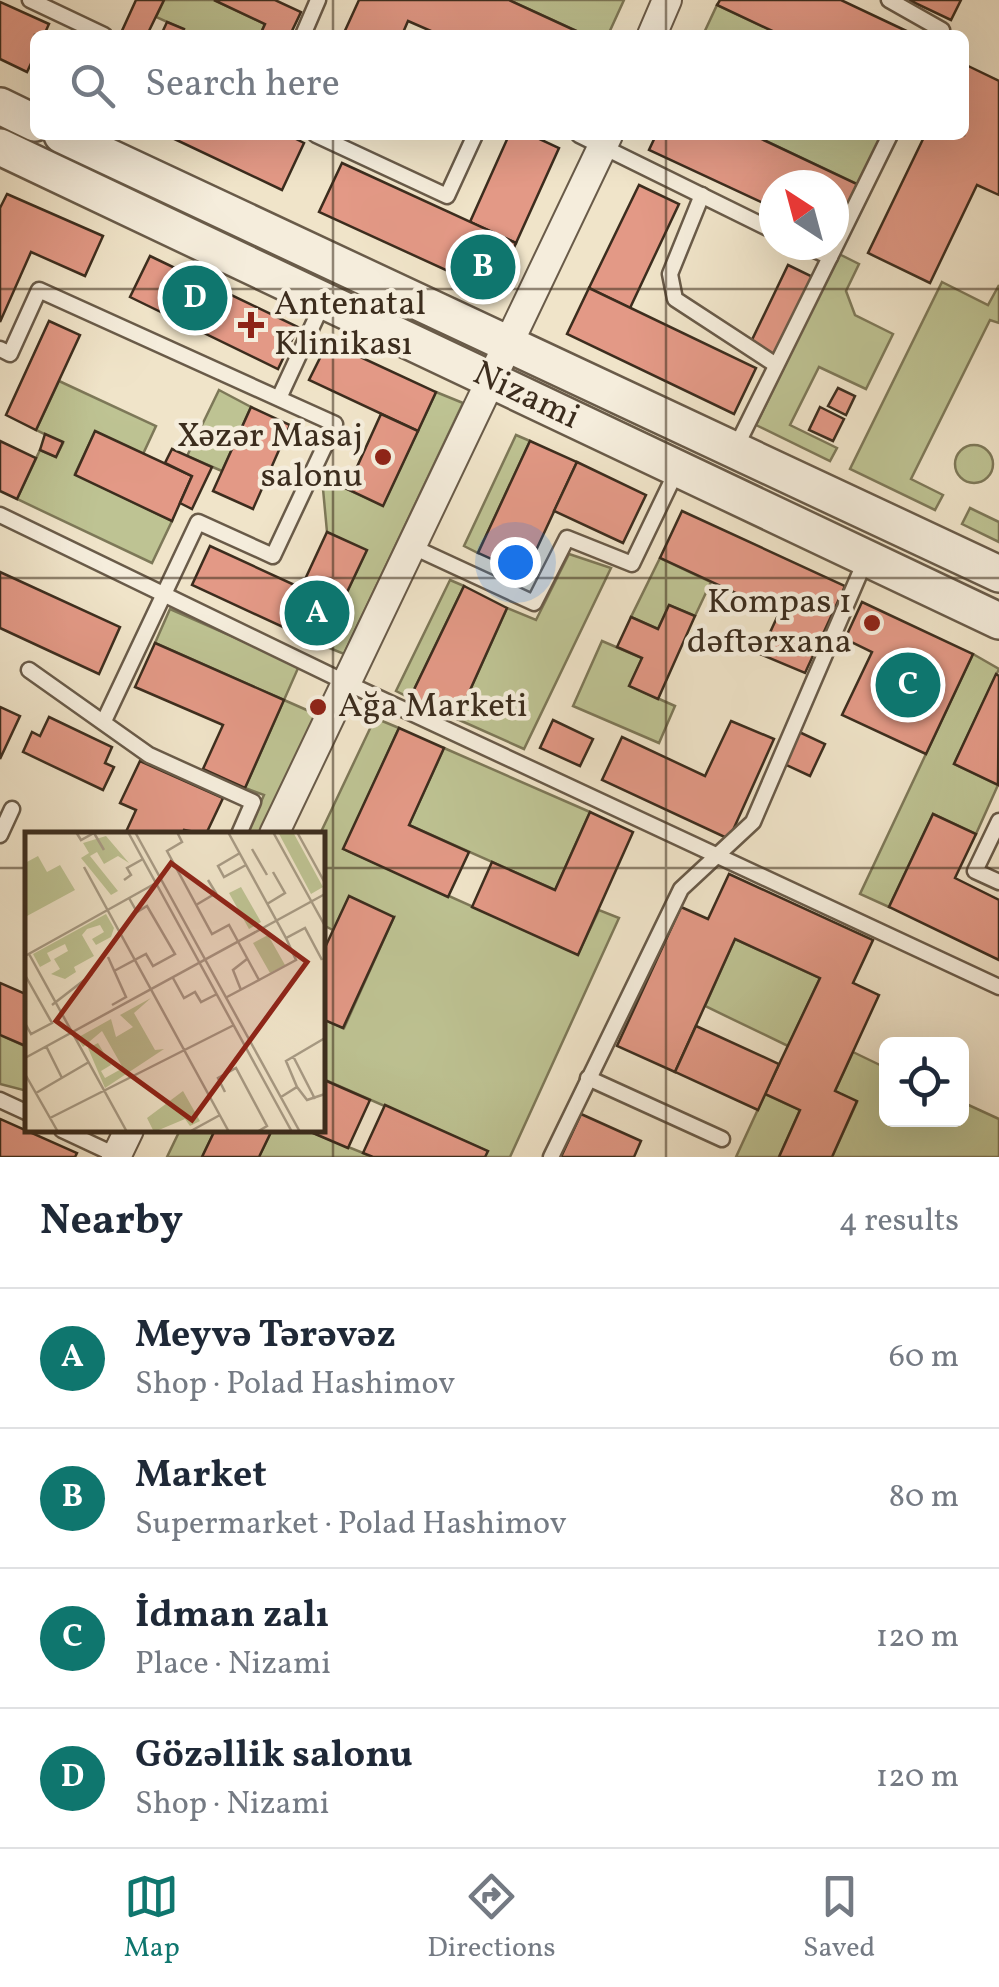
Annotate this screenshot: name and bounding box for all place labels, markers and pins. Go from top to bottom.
pin: B [450,230,516,304]
pin: D [162,260,228,336]
place label: Antenatal Klinikası [274,281,426,369]
marker: Antenatal Klinikası [238,312,264,338]
place label: Xəzər Masaj salonu [177,413,363,501]
marker: Xəzər Masaj salonu [372,446,394,468]
pin: A [284,576,350,650]
place label: Kompas 1 dəftərxana [687,579,852,667]
marker: Kompas 1 dəftərxana [861,612,883,634]
pin: C [876,648,940,722]
place label: Ağa Marketi [338,683,528,731]
marker: Ağa Marketi [307,696,329,718]

